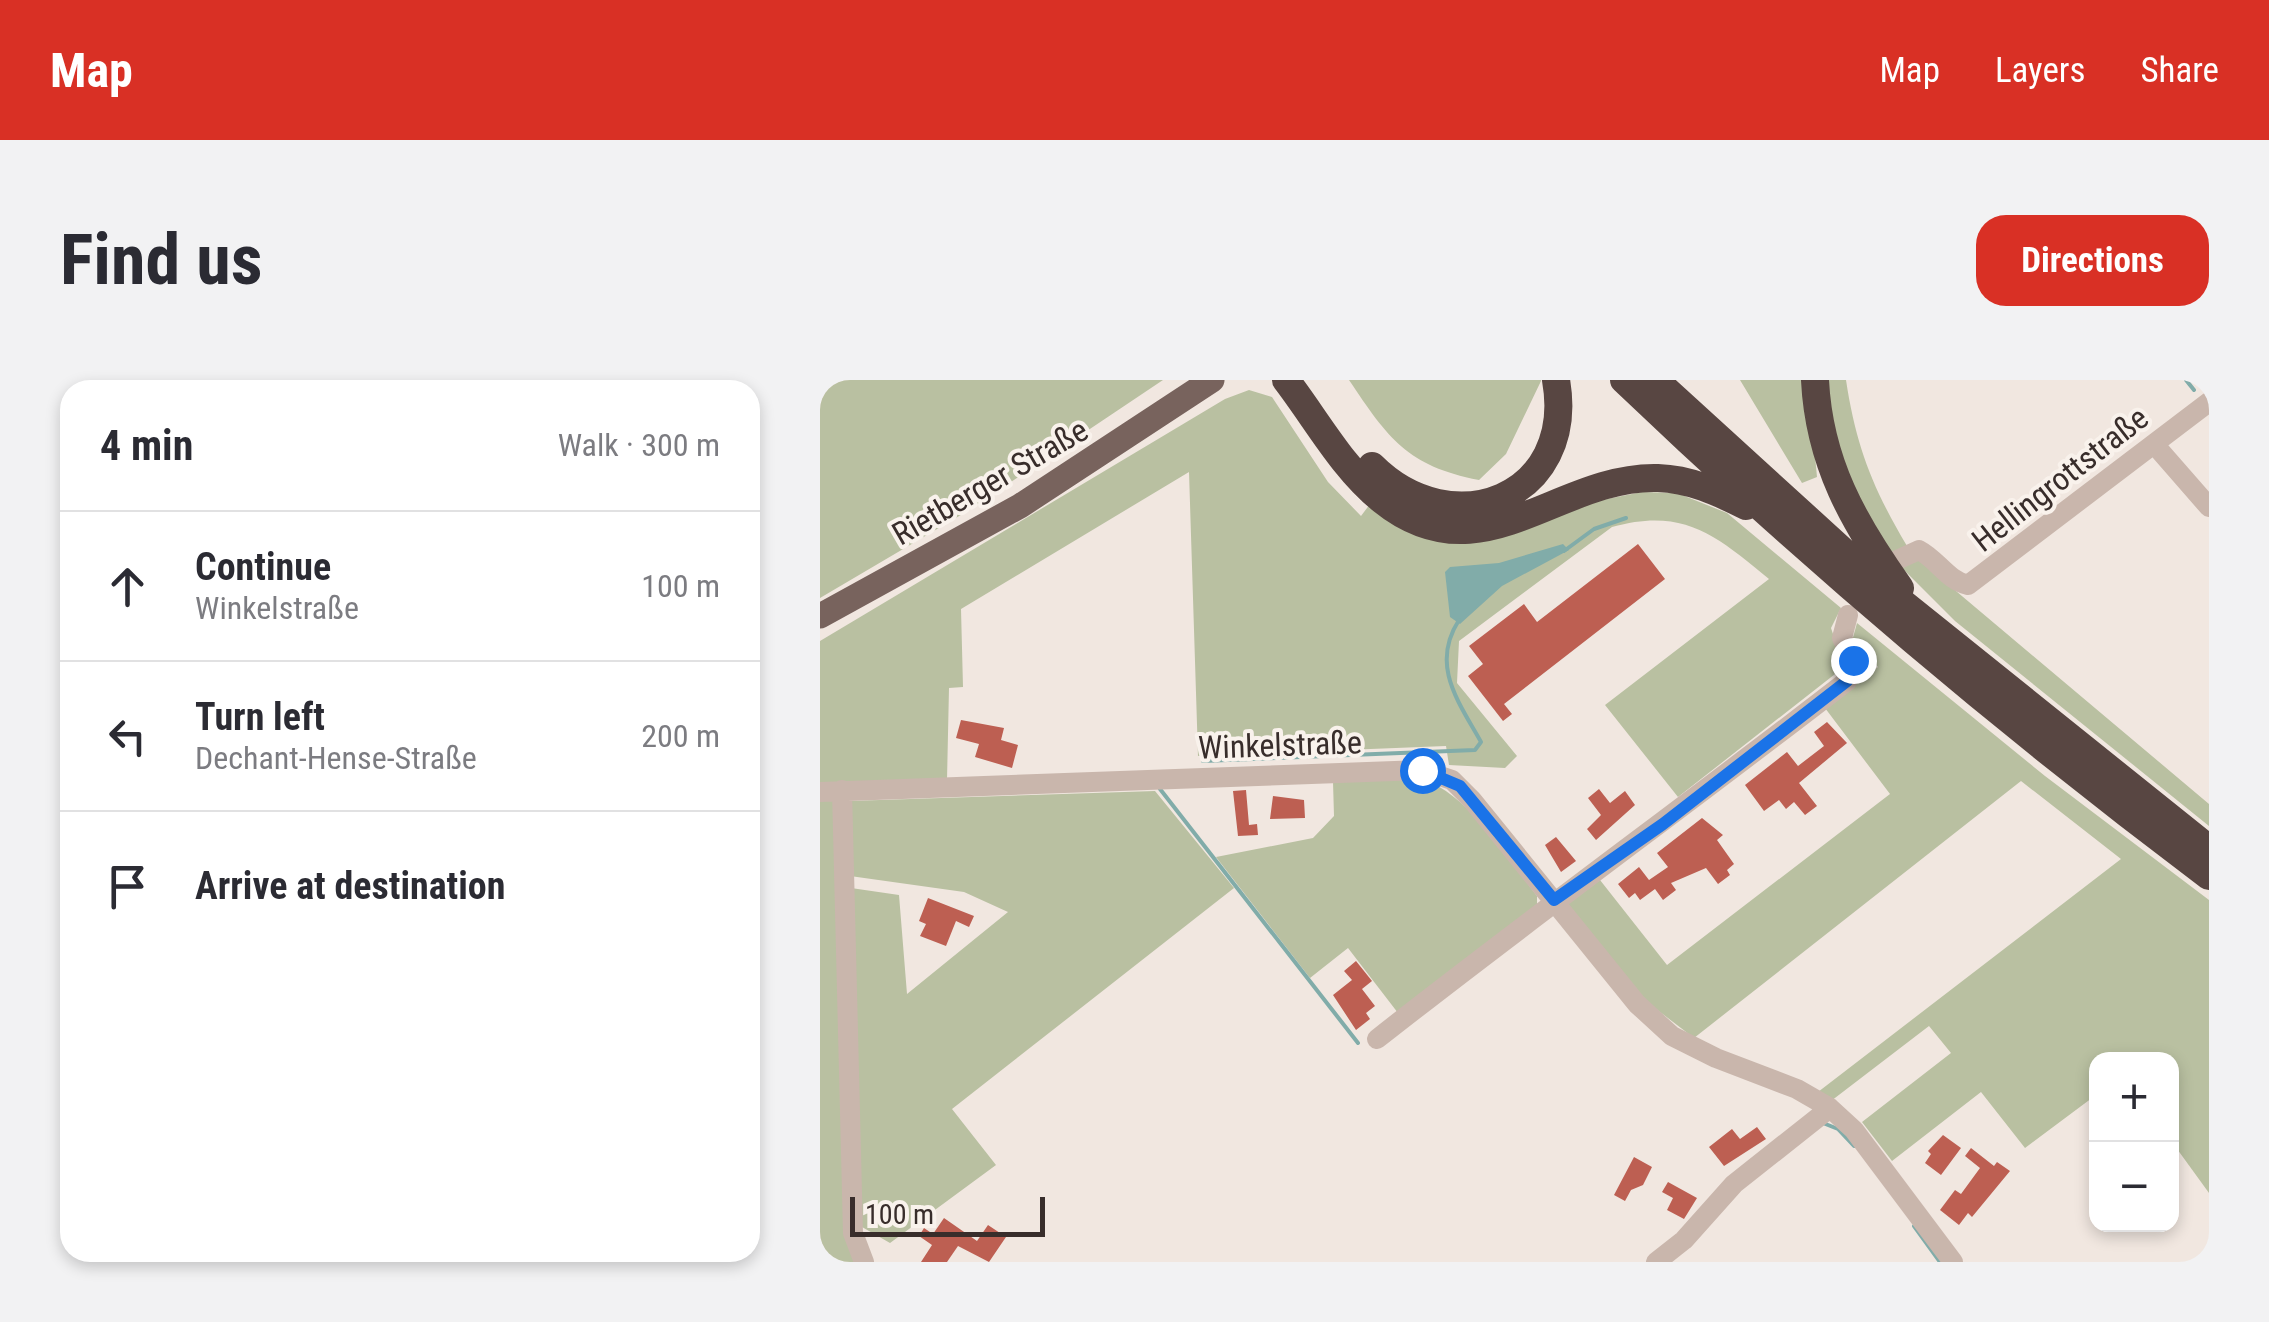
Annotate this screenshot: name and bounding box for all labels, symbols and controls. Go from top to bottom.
text: Map [50,42,133,99]
text: Map [1879,50,1940,91]
text: Layers [1995,50,2085,91]
text: Share [2140,50,2219,91]
button: Directions [1976,215,2209,306]
text: Find us [60,219,262,301]
street label: Hellingrottstraße [1964,399,2156,559]
street label: Rietberger Straße [886,411,1094,553]
text: 4 min [100,421,193,470]
text: Walk · 300 m [558,426,720,464]
text: Continue [195,545,331,589]
icon: ahead [100,559,155,614]
text: 100 m [641,567,720,605]
text: Winkelstraße [195,589,359,627]
route end [1831,638,1877,684]
text: Turn left [195,695,325,739]
icon: left [100,709,155,764]
text: 200 m [641,717,720,755]
street label: Winkelstraße [1197,723,1363,767]
text: Dechant-Hense-Straße [195,739,477,777]
route start [1400,748,1446,794]
icon: arrive [100,859,155,914]
text: Arrive at destination [195,864,505,908]
map controls [2089,1052,2179,1232]
button: + [2089,1052,2179,1142]
button: − [2089,1142,2179,1232]
scale bar [850,1192,1045,1236]
text: 100 m [865,1198,934,1231]

